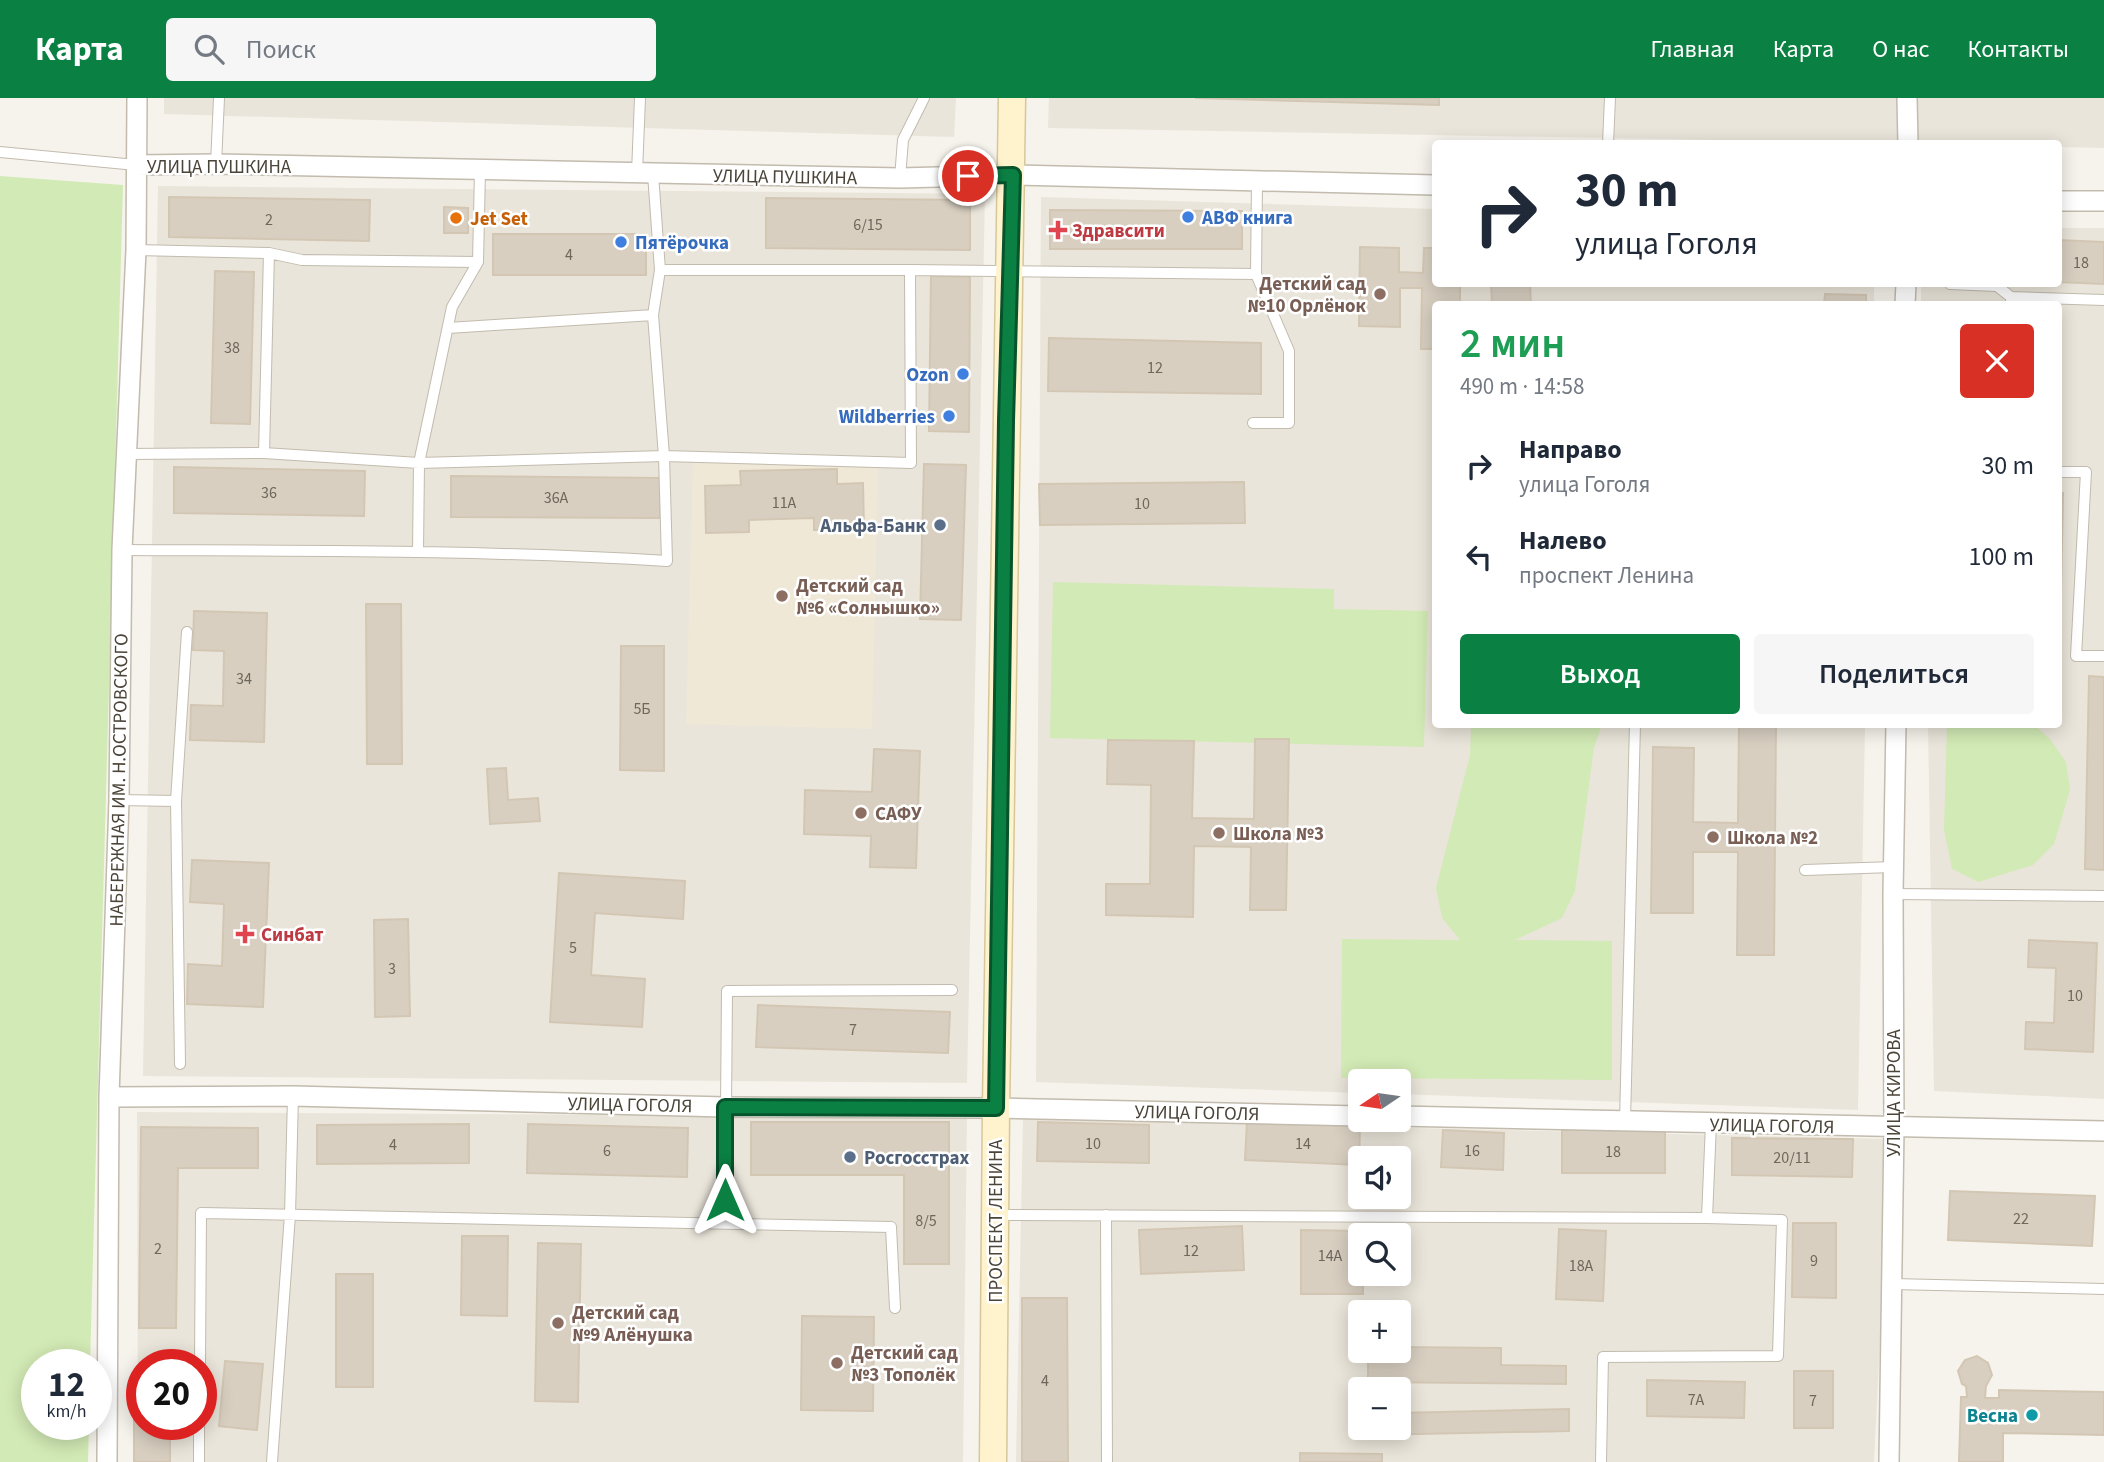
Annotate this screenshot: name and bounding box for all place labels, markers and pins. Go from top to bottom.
pin [938,146,998,206]
place label: АВФ книга [1201,205,1293,232]
place label: Jet Set [470,206,528,233]
marker: АВФ книга [1180,209,1196,225]
marker: Jet Set [448,210,464,226]
place label: Здравсити [1072,218,1165,245]
marker: Здравсити [1050,222,1066,238]
place label: Пятёрочка [635,230,729,257]
marker: Пятёрочка [613,234,629,250]
place label: Детский сад №10 Орлёнок [1247,271,1367,320]
marker: Детский сад №10 Орлёнок [1372,286,1388,302]
place label: Ozon [906,362,949,389]
marker: Ozon [955,366,971,382]
place label: Wildberries [839,404,935,431]
marker: Wildberries [941,408,957,424]
place label: Альфа-Банк [819,513,927,540]
marker: Альфа-Банк [932,517,948,533]
place label: Детский сад №6 «Солнышко» [796,573,940,622]
marker: Детский сад №6 «Солнышко» [774,588,790,604]
place label: САФУ [875,801,922,828]
marker: САФУ [853,805,869,821]
place label: Школа №3 [1233,821,1324,848]
marker: Школа №3 [1211,825,1227,841]
place label: Школа №2 [1727,825,1818,852]
marker: Школа №2 [1705,829,1721,845]
place label: Синбат [261,922,324,949]
marker: Синбат [235,924,255,944]
place label: Росгосстрах [864,1145,970,1172]
marker: Росгосстрах [842,1149,858,1165]
place label: Детский сад №9 Алёнушка [572,1300,693,1349]
marker: Детский сад №9 Алёнушка [550,1315,566,1331]
place label: Детский сад №3 Тополёк [851,1340,958,1389]
marker: Детский сад №3 Тополёк [829,1355,845,1371]
place label: Весна [1967,1403,2018,1430]
marker: Весна [2024,1407,2040,1423]

